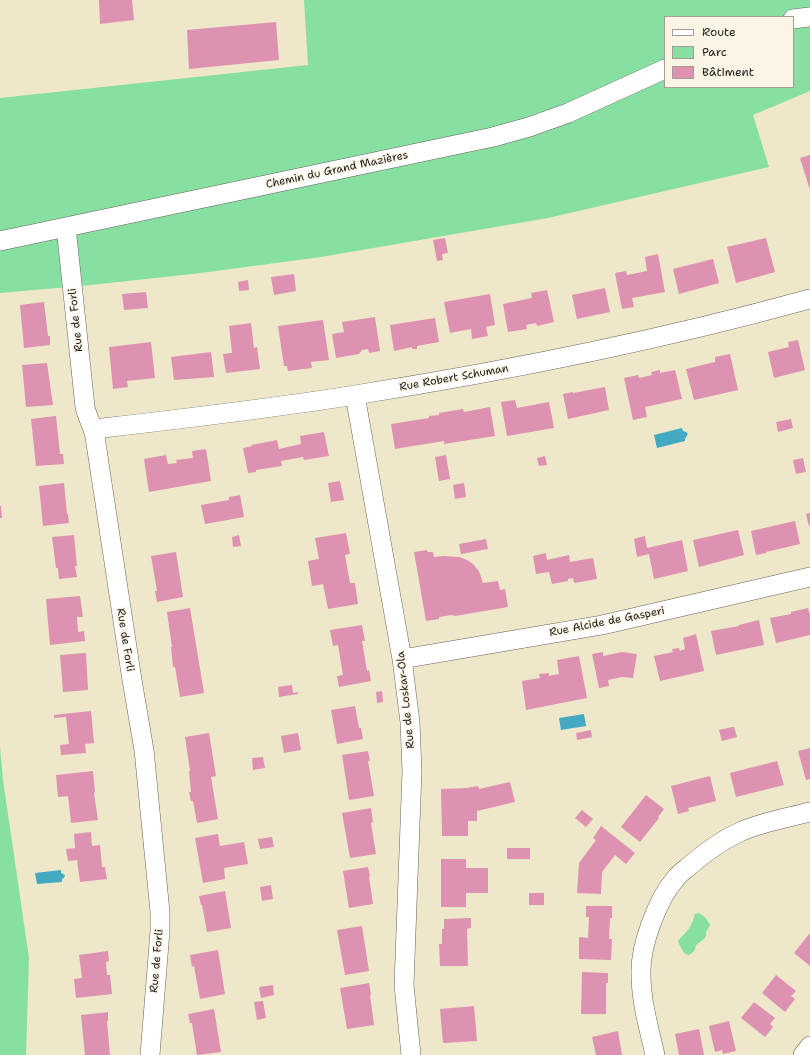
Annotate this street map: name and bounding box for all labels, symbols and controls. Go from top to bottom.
legend [664,16,794,88]
text: Route [702,24,736,40]
text: Parc [702,44,727,60]
text: Bâtiment [702,64,754,80]
street label: Chemin du Grand Mazières [265,148,409,192]
street label: Rue de Forli [66,288,86,352]
street label: Rue Robert Schuman [398,362,510,394]
street label: Rue Alcide de Gasperi [548,604,666,640]
street label: Rue de Forli [113,607,137,673]
street label: Rue de Loskar-Ola [394,651,418,749]
street label: Rue de Forli [148,929,166,993]

